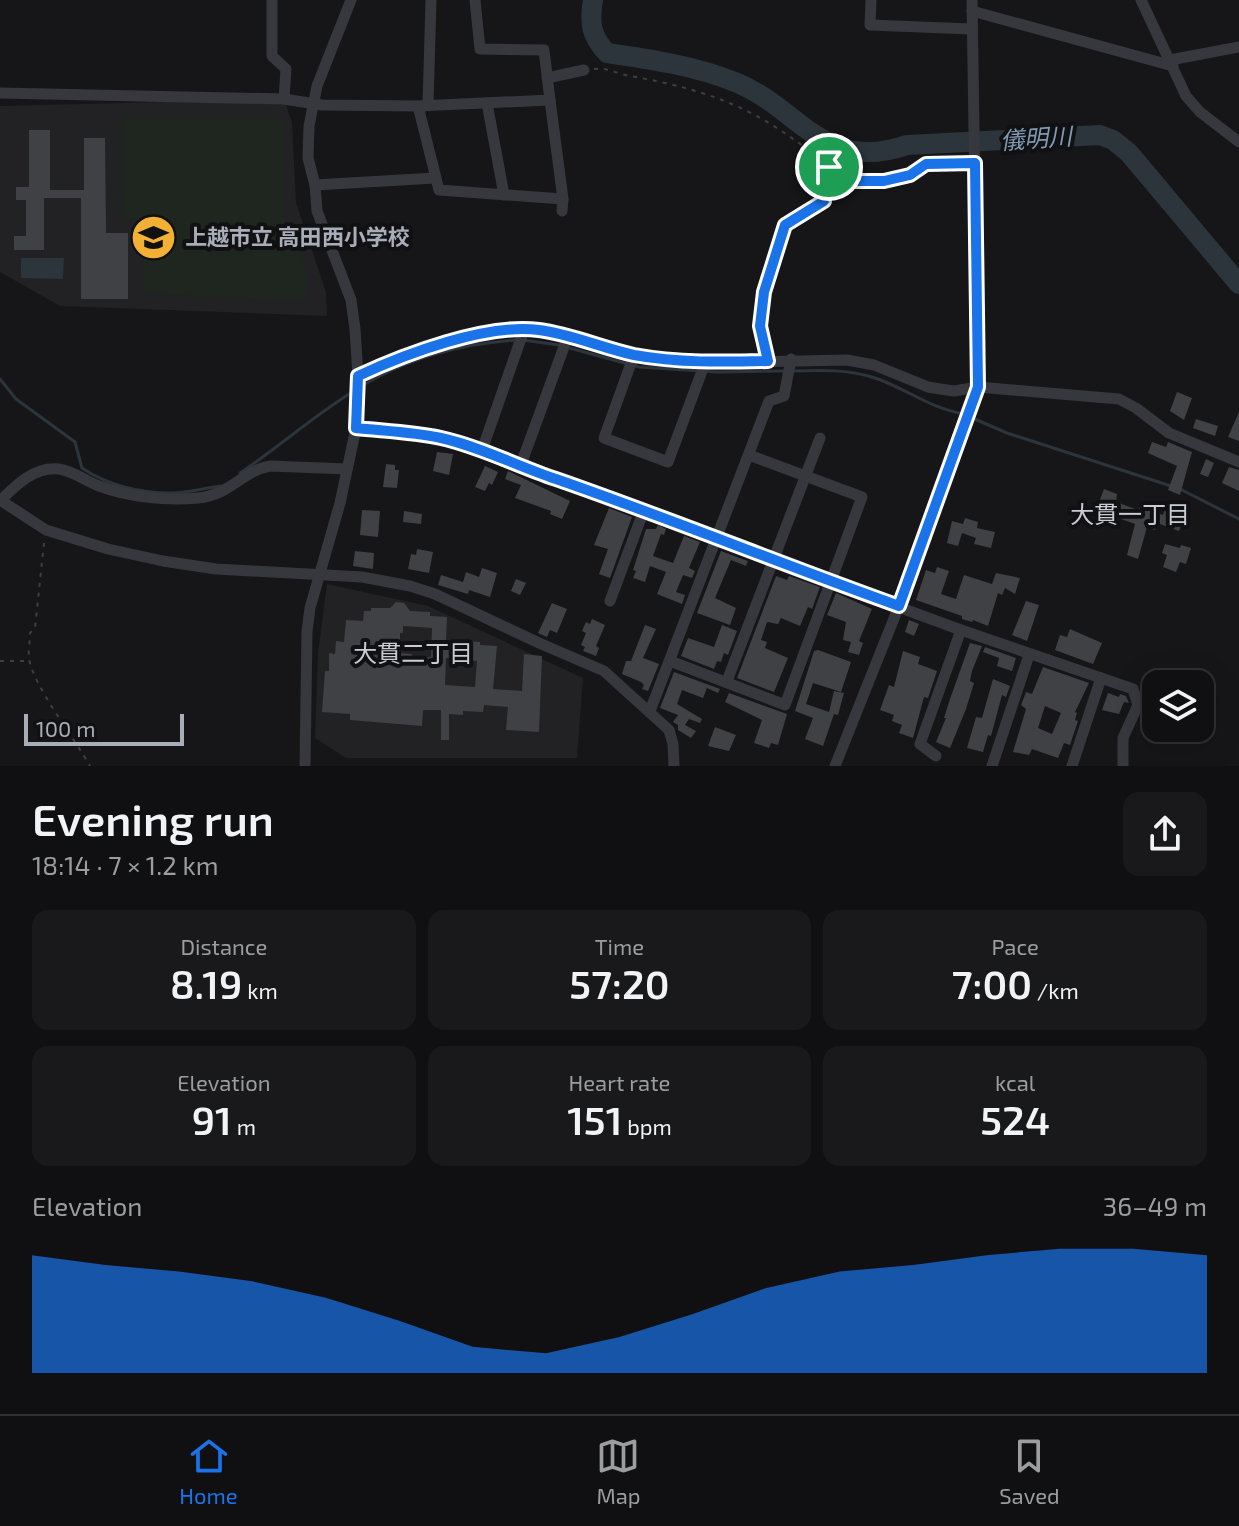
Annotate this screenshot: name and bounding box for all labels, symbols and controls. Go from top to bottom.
water label: 儀明川 [999,120,1076,154]
pin [795,133,863,201]
icon: arrive [807,145,851,189]
school or university icon: 上越市立 高田西小学校 [130,213,178,261]
place label: 上越市立 高田西小学校 [185,223,410,249]
district label: 大貫一丁目 [1070,499,1190,528]
district label: 大貫二丁目 [353,638,473,667]
map controls [1142,670,1214,742]
button: layers [1142,670,1214,742]
scale bar [24,710,184,746]
text: 100 m [36,715,95,741]
text: Evening run [32,792,274,845]
button: share [1123,792,1207,876]
text: 18:14 · 7 × 1.2 km [32,849,219,880]
text: Distance [180,933,267,959]
text: Time [595,933,644,959]
text: Pace [991,933,1039,959]
text: 8.19 [170,959,242,1007]
text: 57:20 [569,959,670,1007]
text: 7:00 [952,959,1032,1007]
text: km [242,977,278,1003]
text: /km [1032,977,1079,1003]
text: Elevation [177,1069,271,1095]
text: Heart rate [569,1069,670,1095]
text: kcal [995,1069,1035,1095]
text: 91 [192,1095,232,1143]
text: 151 [567,1095,622,1143]
text: 524 [980,1095,1050,1143]
text: m [232,1113,256,1139]
text: bpm [622,1113,672,1139]
text: Elevation [32,1190,142,1221]
text: 36–49 m [1103,1190,1207,1221]
tab: Home [179,1434,238,1508]
tab: Map [596,1434,641,1508]
tab: Saved [999,1434,1060,1508]

